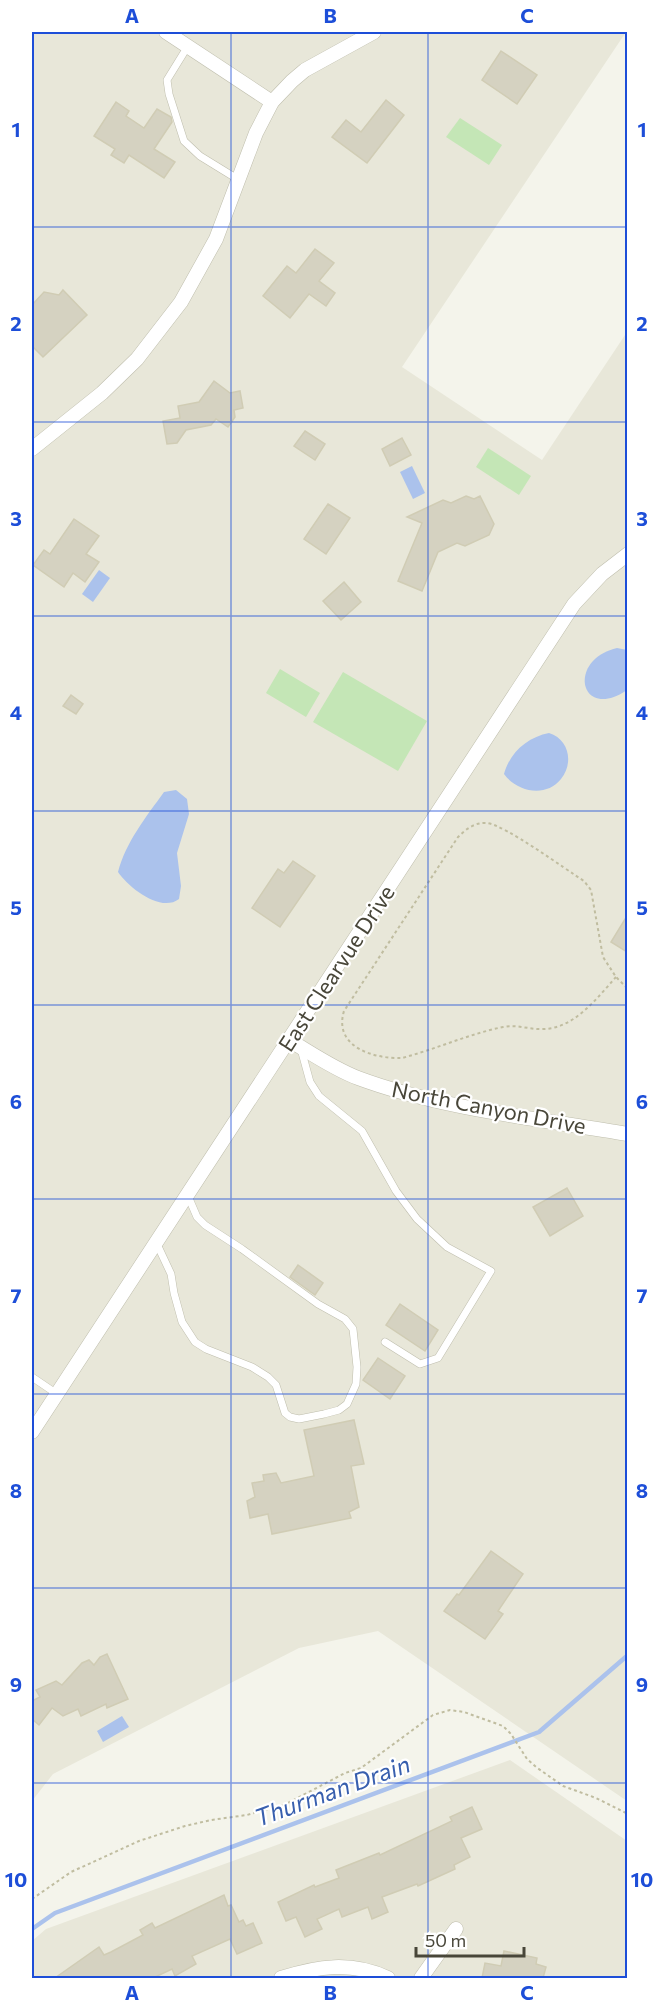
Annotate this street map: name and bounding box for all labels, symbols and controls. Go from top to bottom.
text: A [125,3,139,27]
text: B [323,3,337,27]
text: C [520,3,534,27]
text: 1 [11,117,21,141]
text: 1 [637,117,647,141]
text: 2 [10,311,22,335]
text: 2 [636,311,648,335]
text: 3 [10,506,22,530]
text: 3 [636,506,648,530]
text: 4 [10,700,22,724]
text: 4 [636,700,648,724]
street label: East Clearvue Drive [272,880,400,1056]
text: 5 [10,895,22,919]
text: 5 [636,895,648,919]
street label: North Canyon Drive [390,1075,588,1139]
text: 6 [10,1089,22,1113]
text: 6 [636,1089,648,1113]
text: 7 [11,1283,22,1307]
text: 7 [637,1283,648,1307]
text: 8 [10,1478,22,1502]
text: 8 [636,1478,648,1502]
text: 9 [10,1672,22,1696]
text: 9 [636,1672,648,1696]
water label: Thurman Drain [250,1748,414,1832]
text: 10 [5,1867,27,1891]
text: 10 [631,1867,653,1891]
scale bar [416,1920,524,1958]
text: 50 m [425,1929,466,1951]
text: A [125,1980,139,2004]
text: B [323,1980,337,2004]
text: C [520,1980,534,2004]

